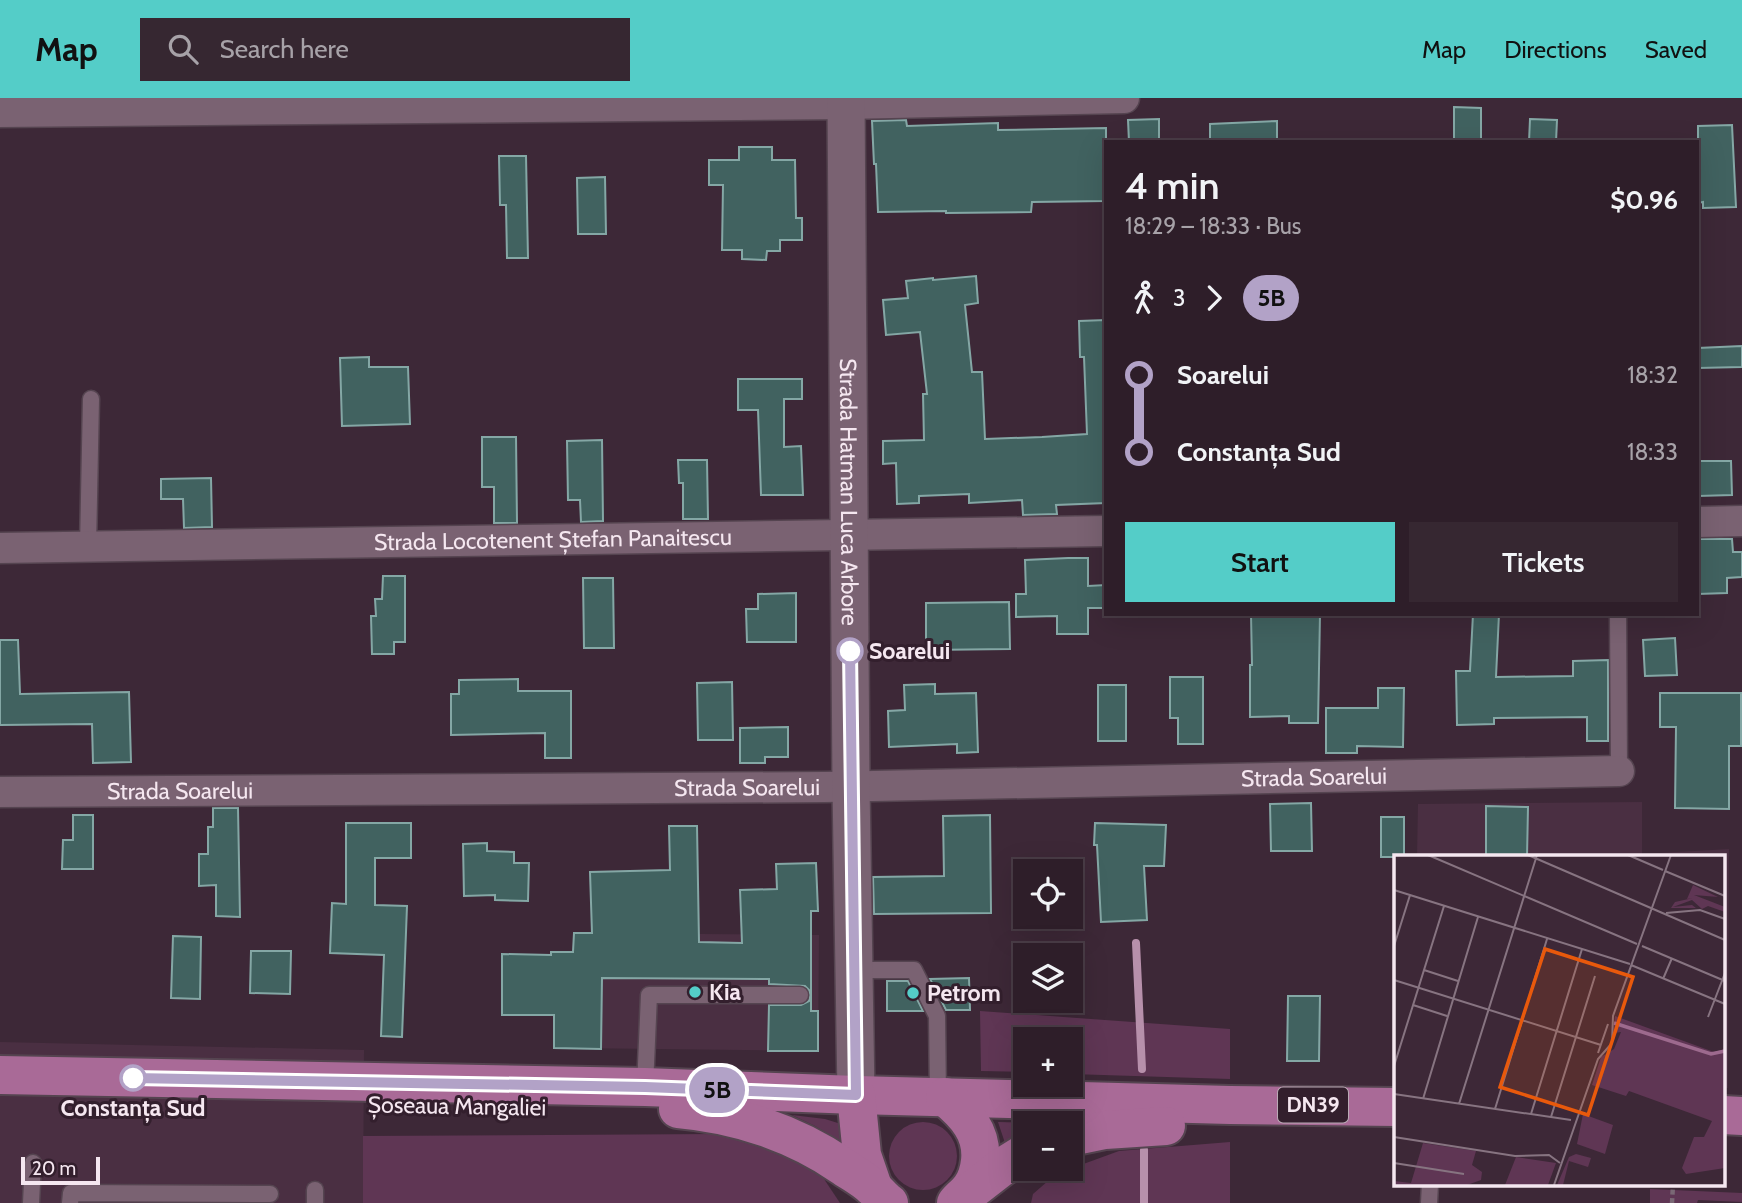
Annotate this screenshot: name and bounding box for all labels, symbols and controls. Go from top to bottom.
search box [140,18,630,81]
text: Map [35,29,98,69]
icon: search [164,30,202,68]
text: Search here [220,33,349,65]
text: Map [1422,35,1466,64]
text: Directions [1504,35,1607,64]
text: Saved [1645,35,1707,64]
text: 4 min [1125,162,1220,209]
text: $0.96 [1610,184,1678,216]
text: 18:29 – 18:33 · Bus [1125,212,1301,240]
icon: walk [1125,279,1163,317]
icon: forward [1195,279,1233,317]
text: 5B [1257,283,1285,312]
text: 3 [1173,284,1185,312]
street label: Strada Hatman Luca Arbore [834,358,864,626]
text: Soarelui [1177,359,1269,391]
text: 18:32 [1627,361,1678,389]
text: Constanța Sud [1177,436,1341,468]
text: 18:33 [1627,438,1678,466]
button: Start [1125,522,1395,602]
button: Tickets [1409,522,1678,602]
street label: Strada Locotenent Ștefan Panaitescu [374,523,732,556]
place label: Soarelui [869,637,950,665]
marker: Soarelui [837,638,863,664]
street label: Strada Soarelui [1240,762,1387,793]
street label: Strada Soarelui [674,773,820,802]
street label: Strada Soarelui [107,776,253,805]
inset map [1394,855,1724,1186]
map controls [1013,859,1083,1181]
button: locate [1013,859,1083,929]
button: layers [1013,943,1083,1013]
place label: Kia [709,978,742,1006]
place label: Petrom [927,979,1001,1007]
marker: Kia [687,984,703,1000]
marker: Petrom [905,985,921,1001]
button: + [1013,1027,1083,1097]
marker: Constanța Sud [120,1065,146,1091]
line badge: 5B [686,1067,748,1113]
text: 5B [703,1075,731,1104]
road number: DN39 [1278,1088,1348,1122]
street label: Șoseaua Mangaliei [367,1090,547,1123]
place label: Constanța Sud [61,1094,205,1123]
button: − [1013,1111,1083,1181]
scale bar [21,1154,100,1186]
text: 20 m [32,1157,76,1180]

